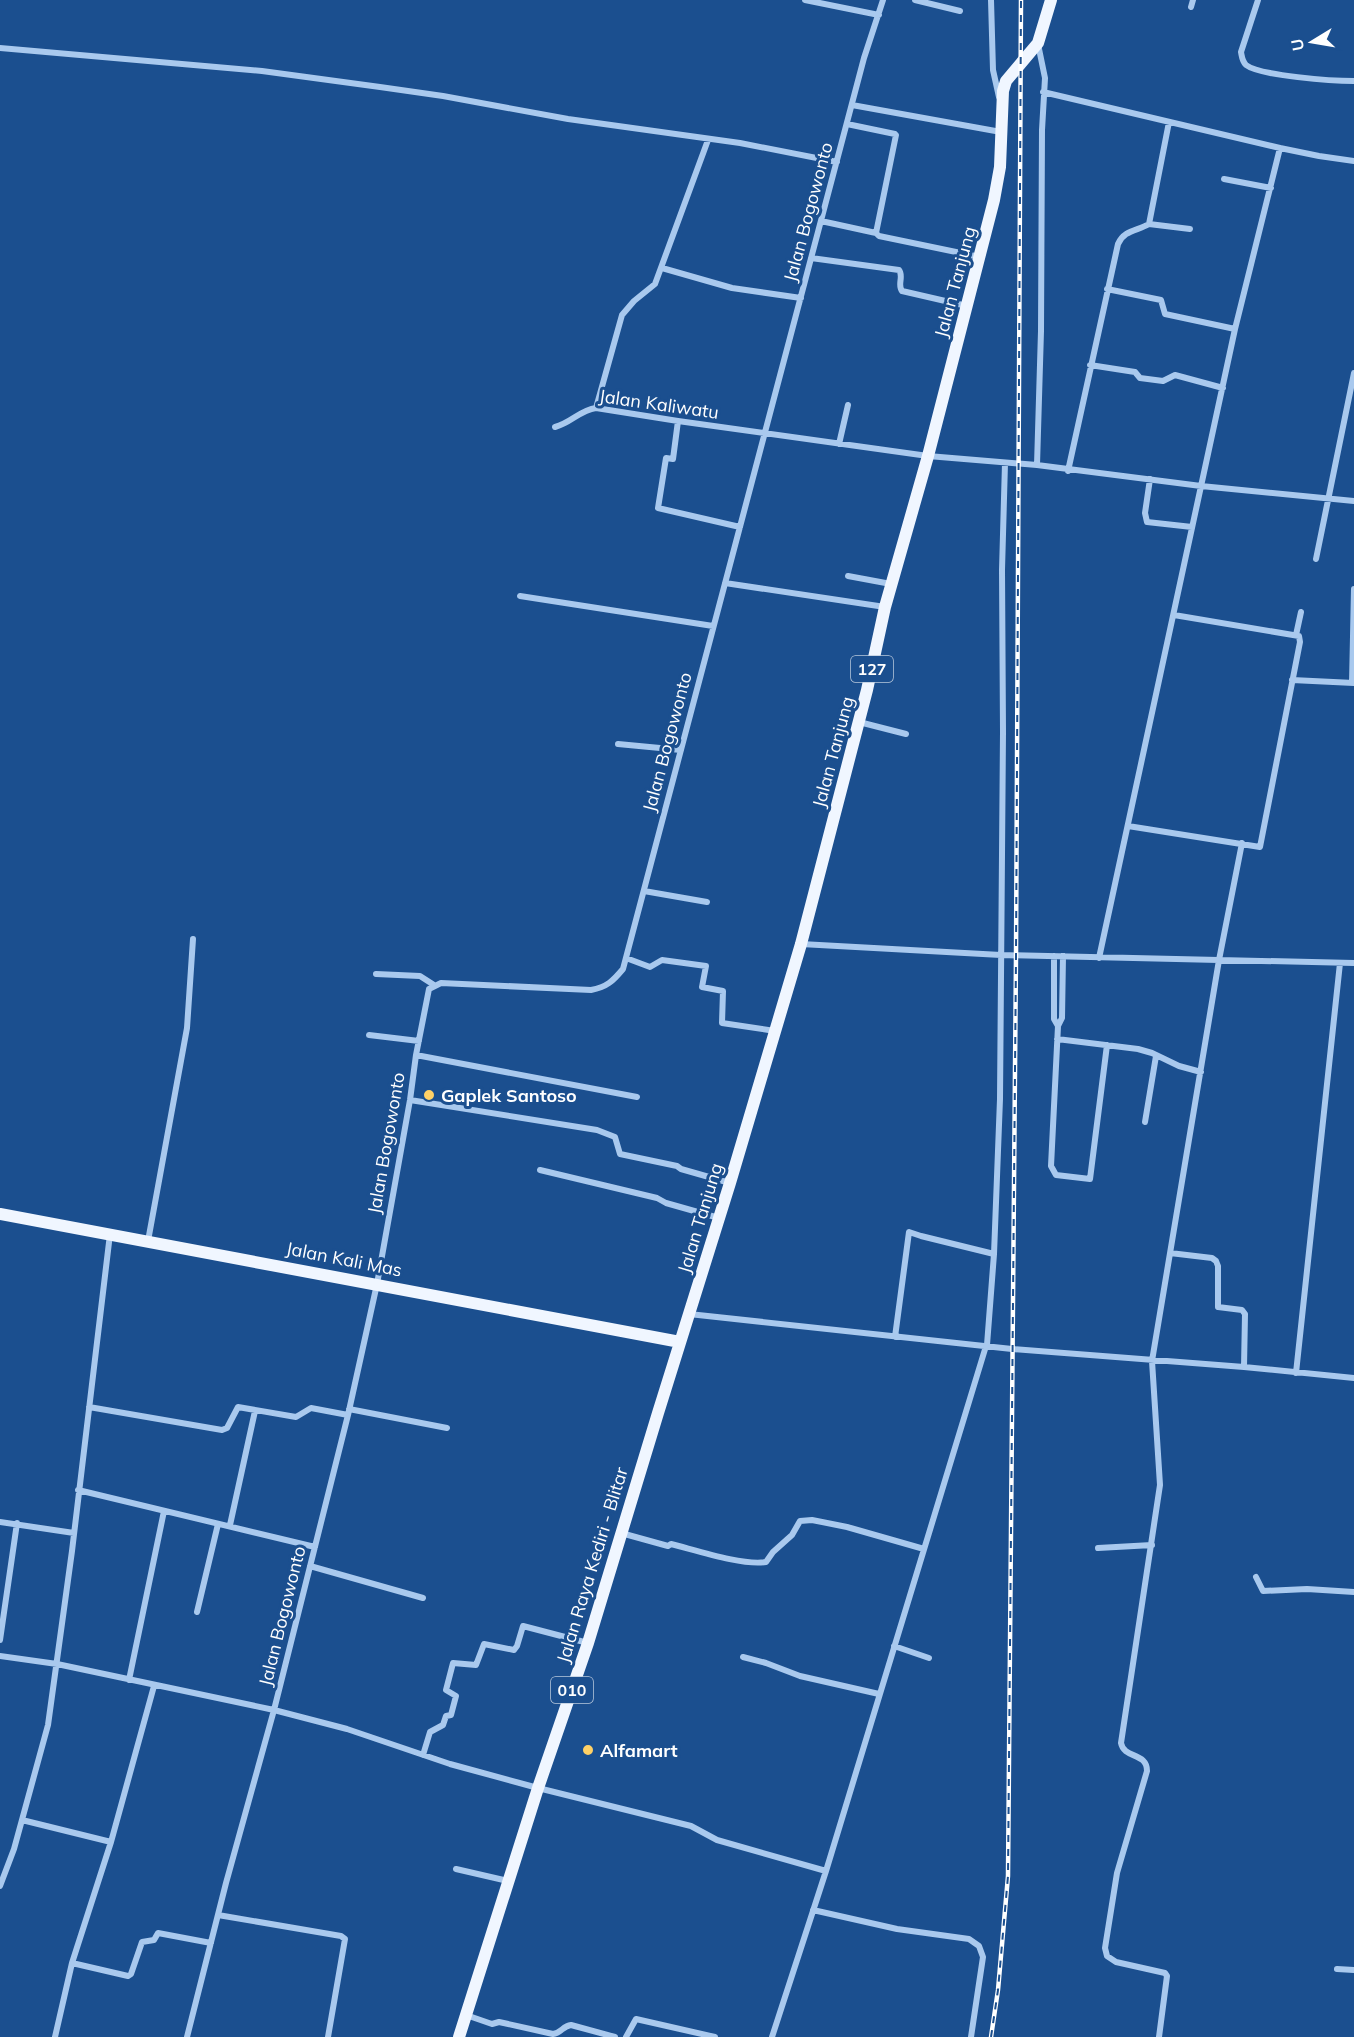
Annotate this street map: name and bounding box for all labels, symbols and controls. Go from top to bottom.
north arrow [1282,12,1342,72]
text: U [1286,37,1308,53]
street label: Jalan Bogowonto [778,140,838,284]
street label: Jalan Tanjung [929,224,981,340]
street label: Jalan Kaliwatu [598,384,720,424]
road number: 127 [851,656,893,682]
street label: Jalan Bogowonto [637,670,697,814]
street label: Jalan Tanjung [807,694,859,810]
street label: Jalan Bogowonto [362,1070,410,1216]
place label: Gaplek Santoso [441,1084,577,1107]
marker: Gaplek Santoso [422,1088,436,1102]
street label: Jalan Tanjung [672,1160,728,1276]
street label: Jalan Kali Mas [284,1236,404,1282]
street label: Jalan Raya Kediri - Blitar [551,1464,633,1666]
street label: Jalan Bogowonto [253,1544,311,1688]
road number: 010 [551,1677,593,1703]
place label: Alfamart [600,1739,678,1762]
marker: Alfamart [581,1743,595,1757]

